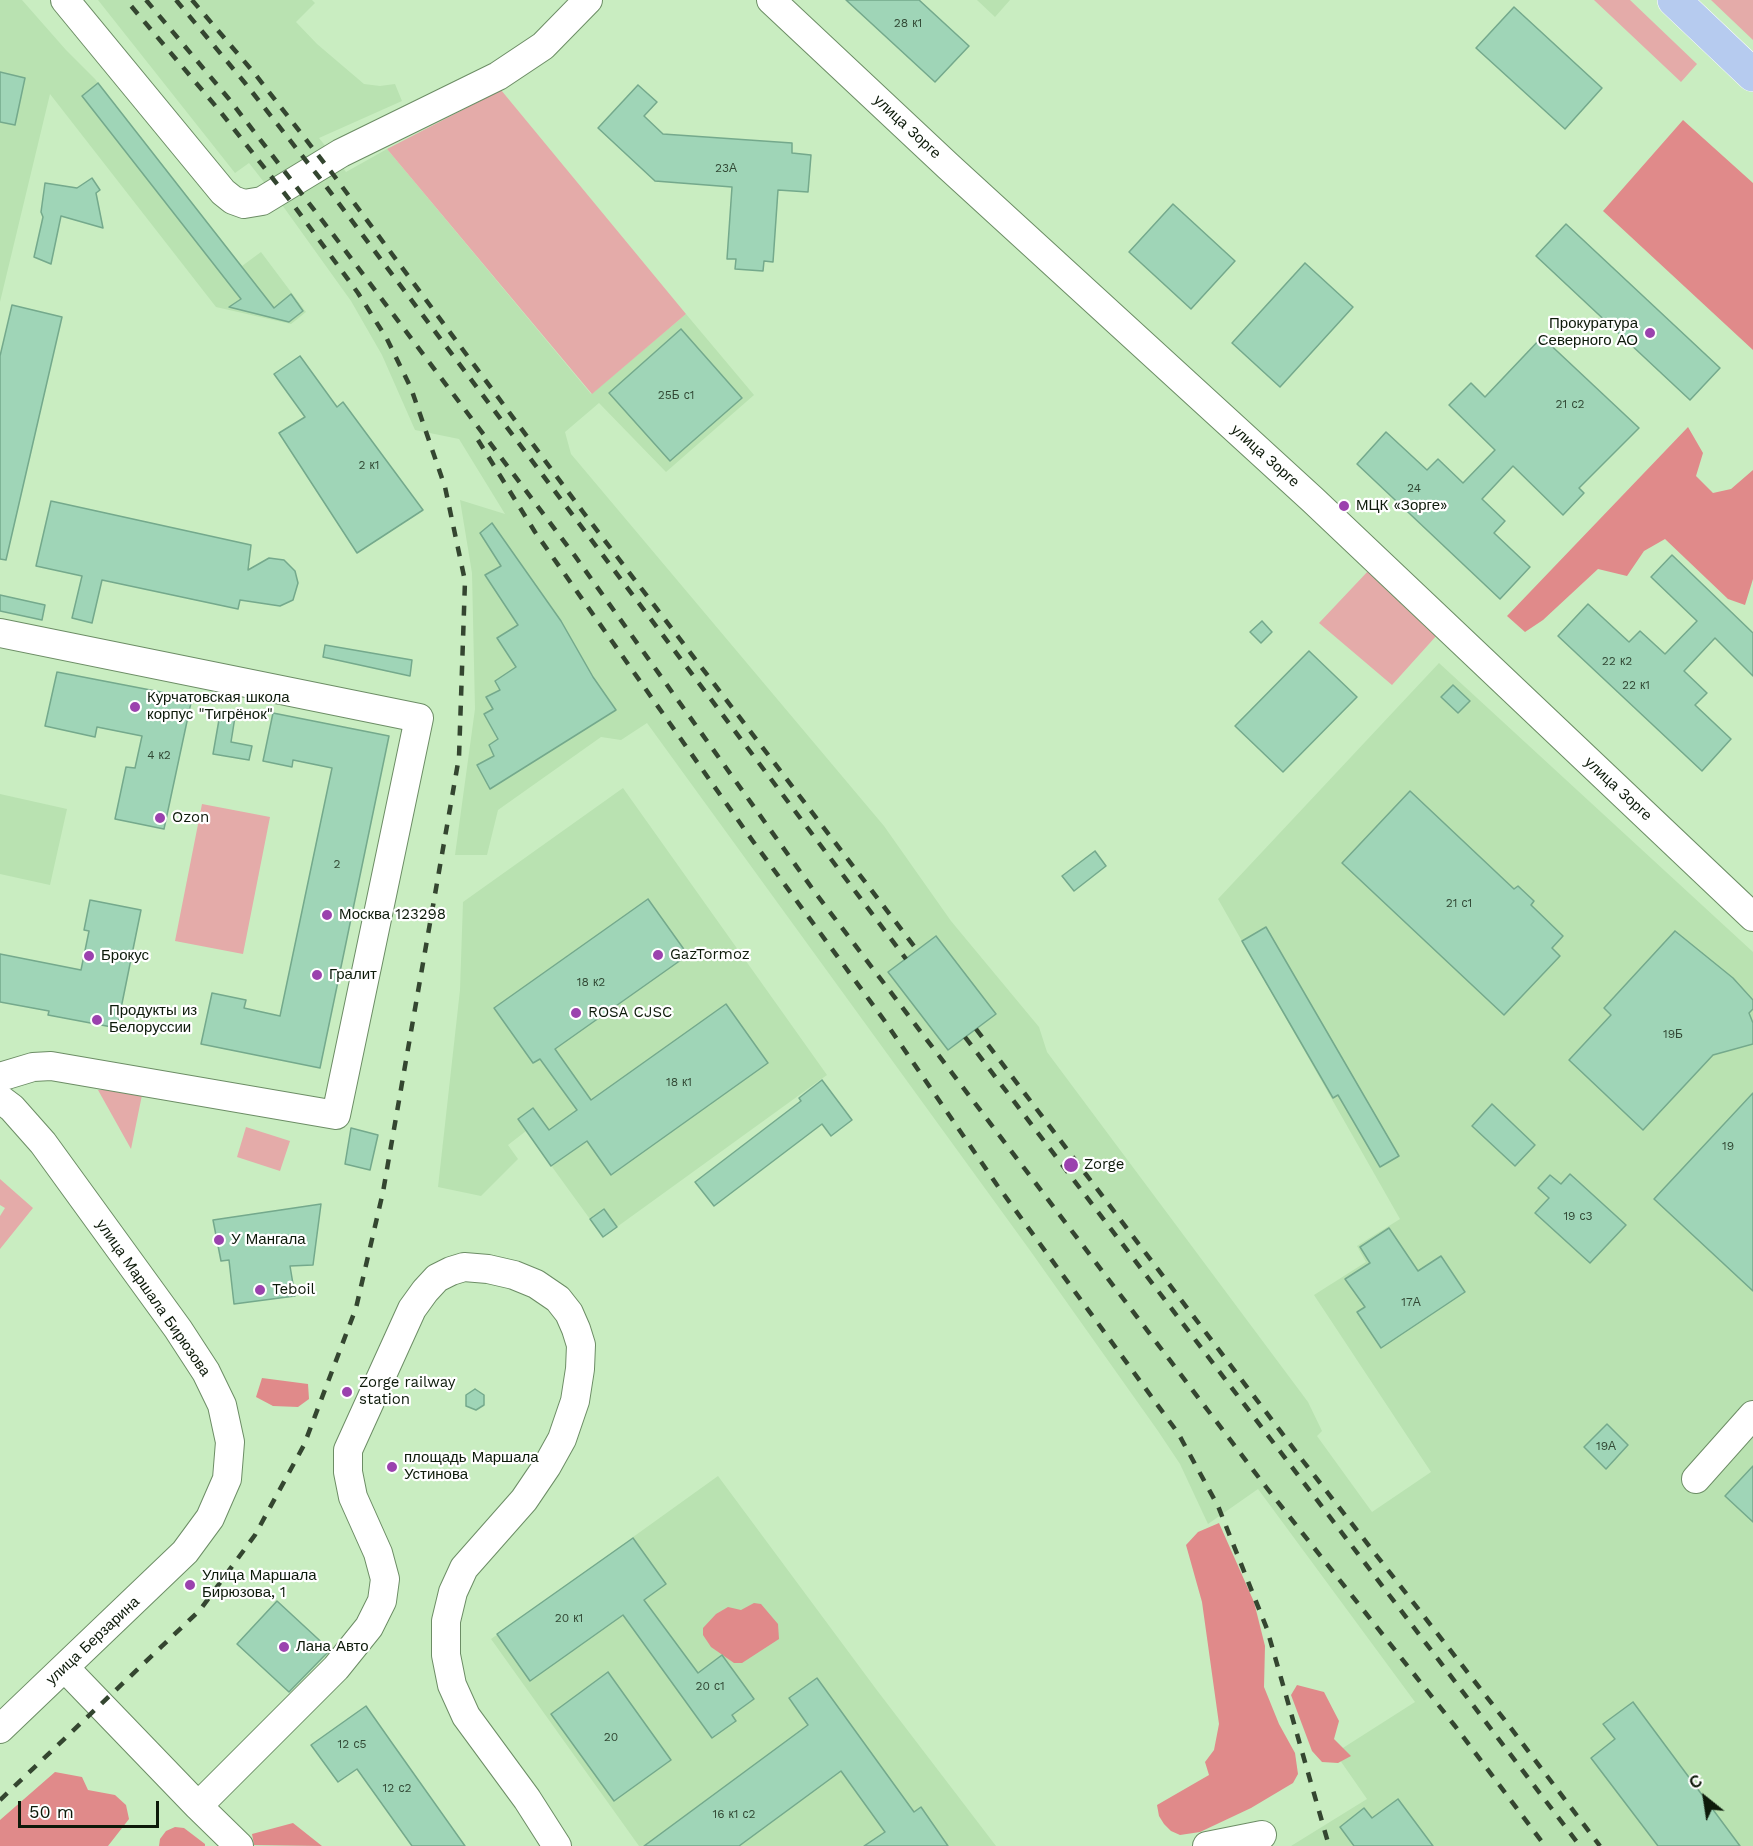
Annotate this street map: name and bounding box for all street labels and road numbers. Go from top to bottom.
street label: улица Зорге [870,91,944,163]
street label: улица Зорге [1227,421,1303,491]
street label: улица Зорге [1581,753,1655,825]
street label: улица Маршала Бирюзова [92,1216,214,1380]
street label: улица Берзарина [43,1593,143,1689]

